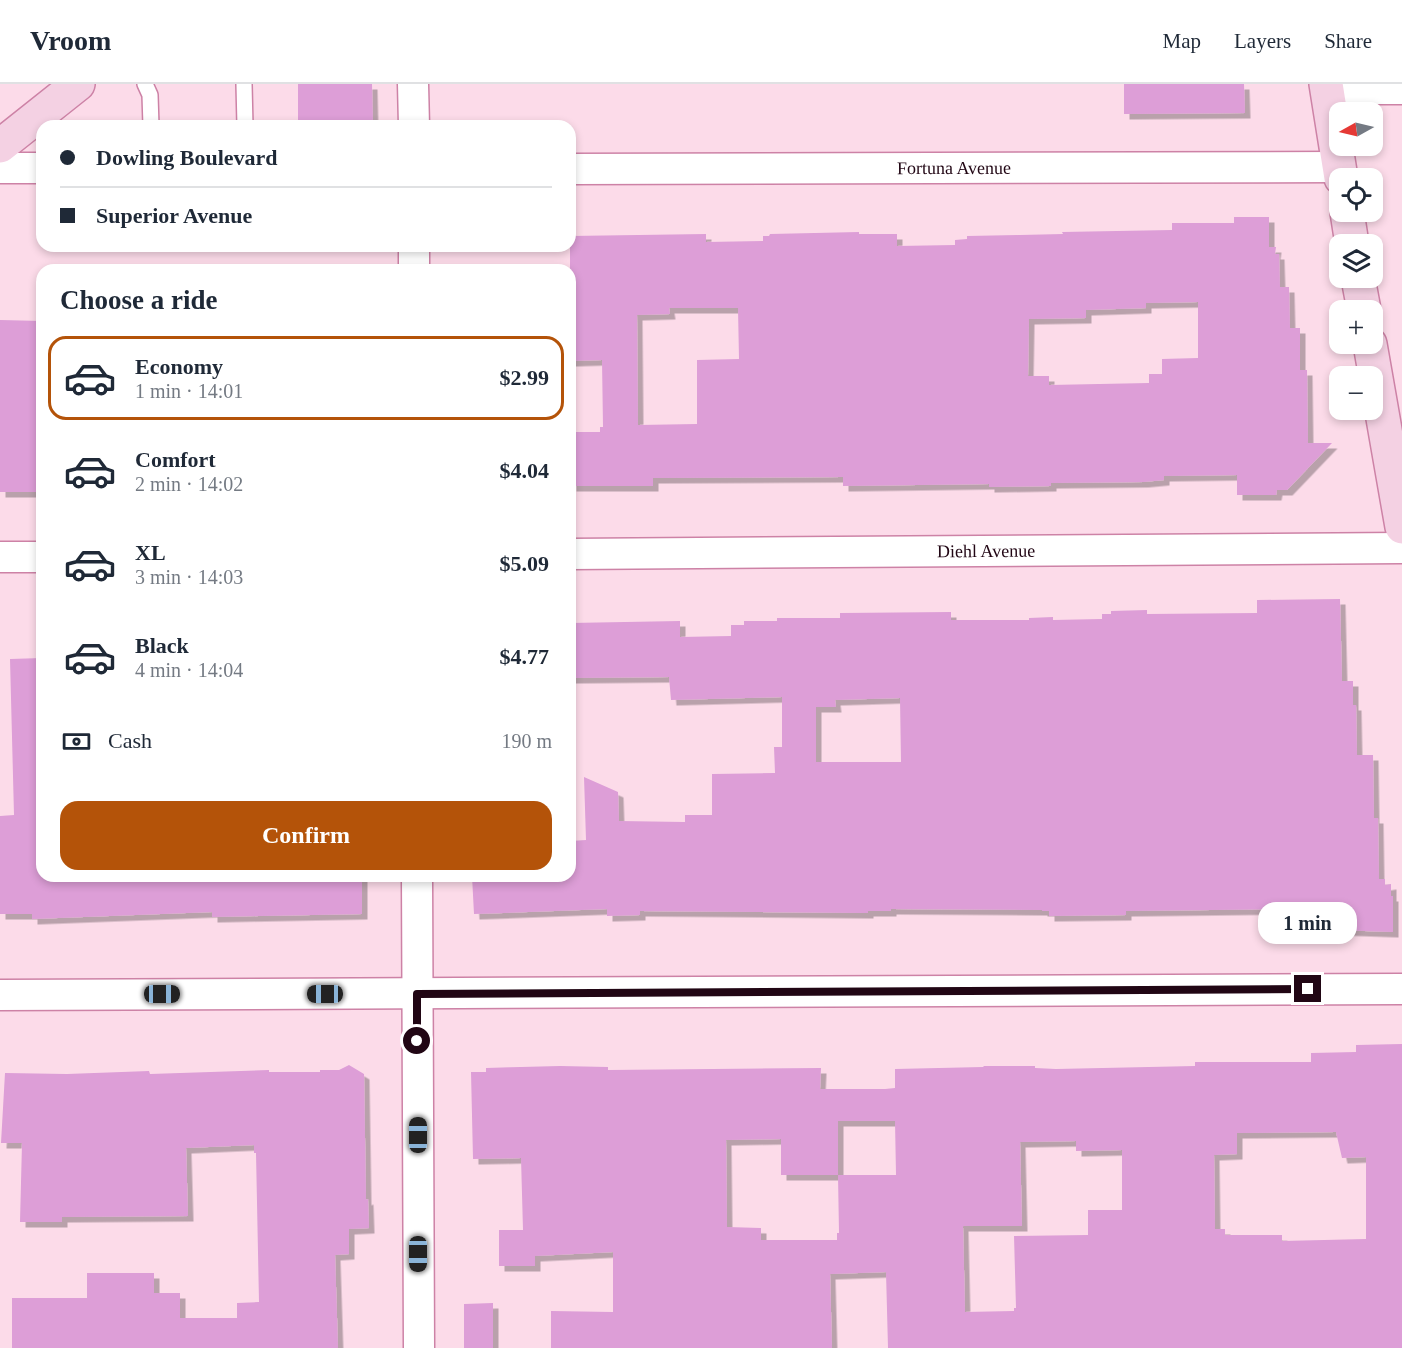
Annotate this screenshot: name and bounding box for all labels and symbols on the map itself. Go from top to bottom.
north arrow [1329,102,1383,156]
street label: Fortuna Avenue [897,158,1011,178]
street label: Diehl Avenue [937,541,1035,561]
callout: 1 min [1258,902,1358,944]
route end [1294,975,1321,1002]
car [144,985,180,1003]
car [307,985,343,1003]
route start [403,1027,430,1054]
car [409,1117,427,1153]
car [409,1236,427,1272]

